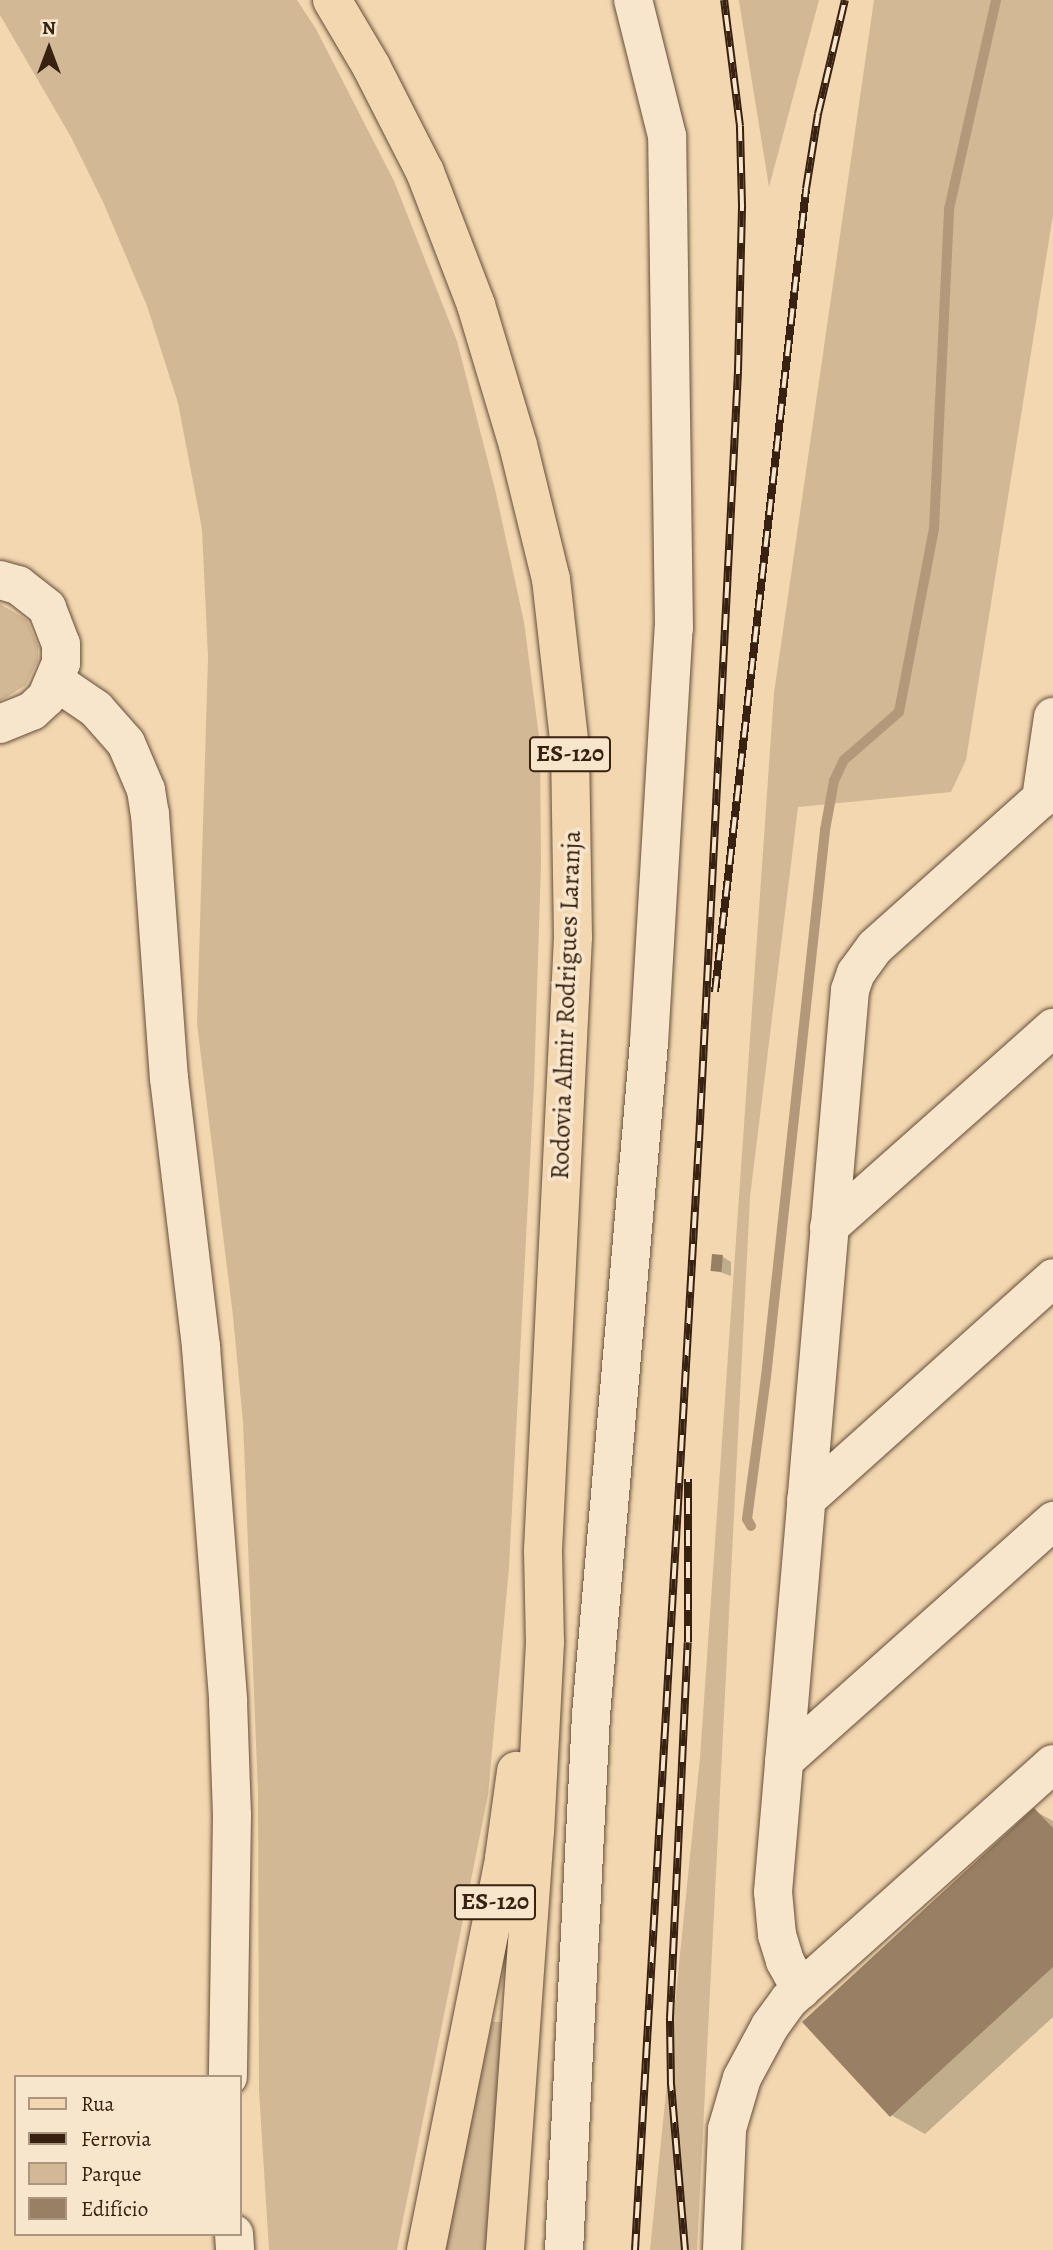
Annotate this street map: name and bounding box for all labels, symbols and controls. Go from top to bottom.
north arrow [14,14,84,84]
text: N [42,15,56,41]
road number: ES-120 [528,734,612,774]
street label: Rodovia Almir Rodrigues Laranja [544,830,588,1180]
road number: ES-120 [453,1882,537,1923]
legend [14,2075,242,2236]
text: Rua [81,2090,114,2118]
text: Ferrovia [81,2125,151,2153]
text: Parque [81,2160,141,2188]
text: Edifício [81,2195,148,2223]

